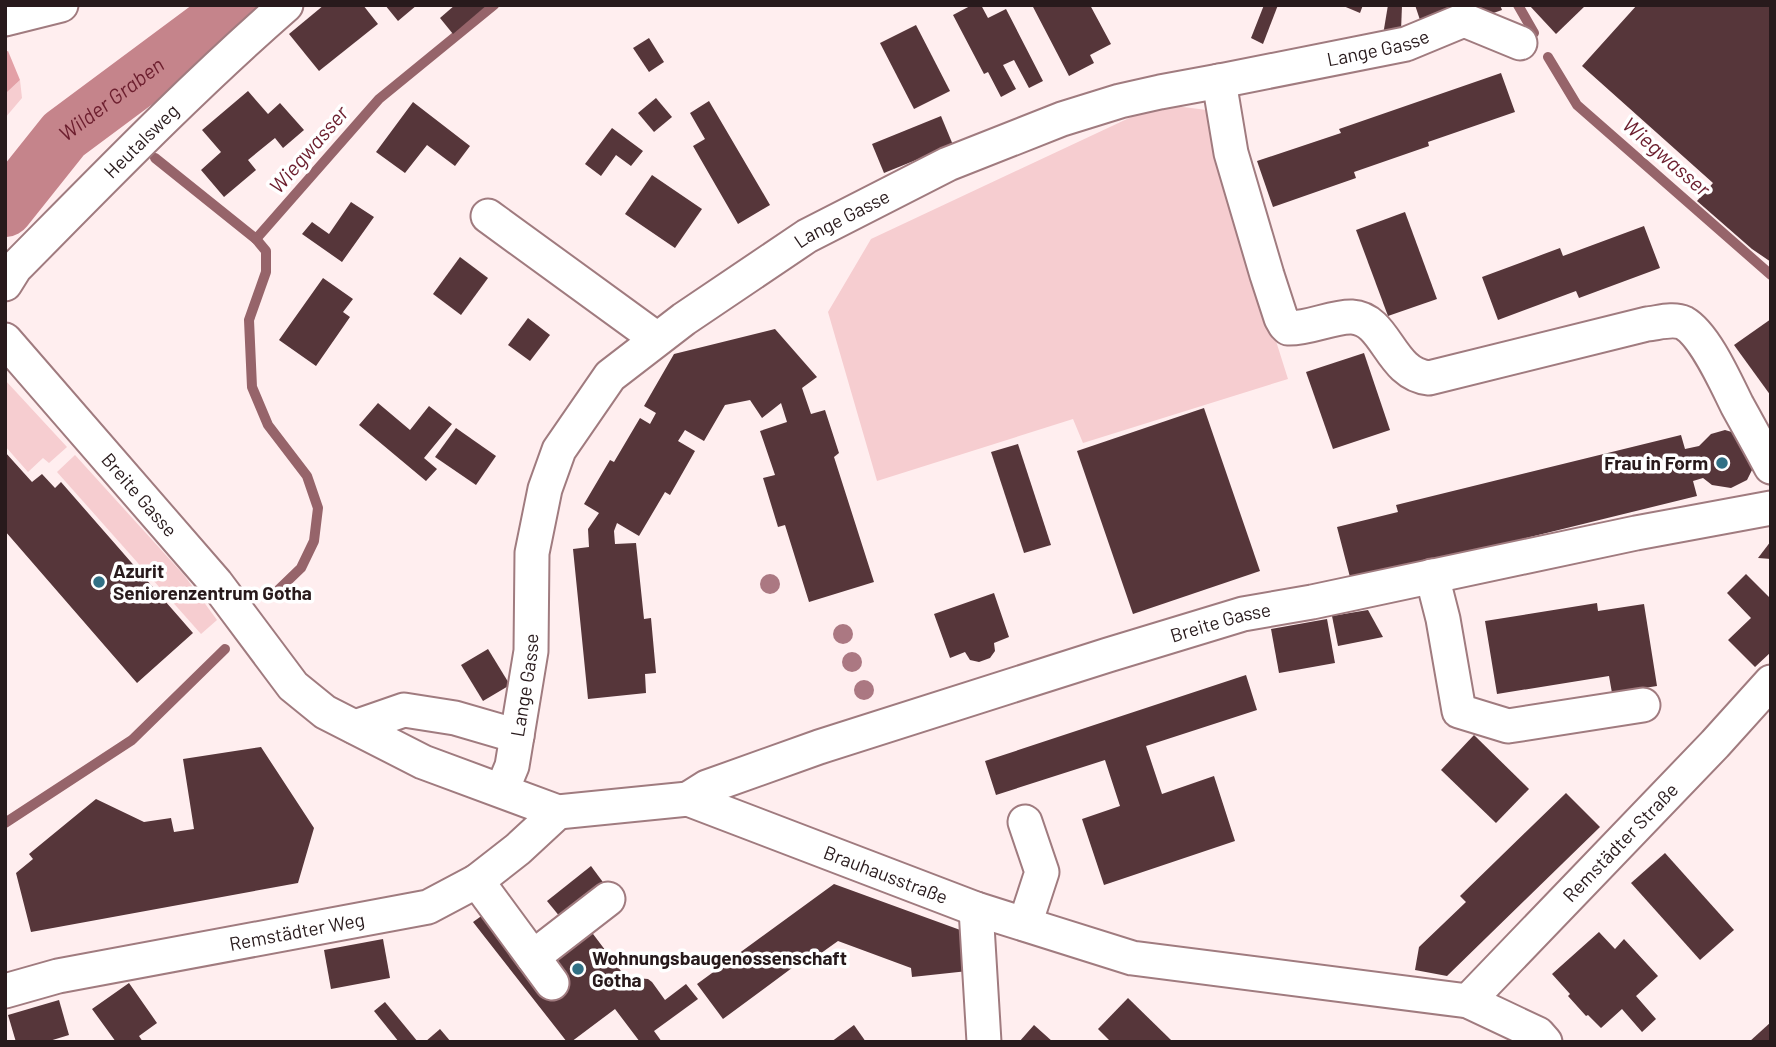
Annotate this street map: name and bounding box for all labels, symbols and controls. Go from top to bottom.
street label: Lange Gasse [1325,24,1432,70]
water label: Wilder Graben [53,51,168,146]
street label: Heutalsweg [99,99,183,183]
water label: Wiegwasser [263,100,353,198]
water label: Wiegwasser [1618,111,1716,201]
street label: Lange Gasse [789,184,893,252]
street label: Breite Gasse [97,448,182,541]
place label: Frau in Form [1604,451,1708,474]
marker: Frau in Form [1714,455,1730,471]
place label: Azurit Seniorenzentrum Gotha [113,559,312,604]
marker: Azurit Seniorenzentrum Gotha [91,574,107,590]
street label: Breite Gasse [1167,597,1273,647]
street label: Lange Gasse [505,633,542,738]
street label: Remstädter Straße [1558,778,1683,906]
street label: Brauhausstraße [821,840,951,908]
street label: Remstädter Weg [227,907,366,955]
place label: Wohnungsbaugenossenschaft Gotha [592,946,847,991]
marker: Wohnungsbaugenossenschaft Gotha [570,961,586,977]

